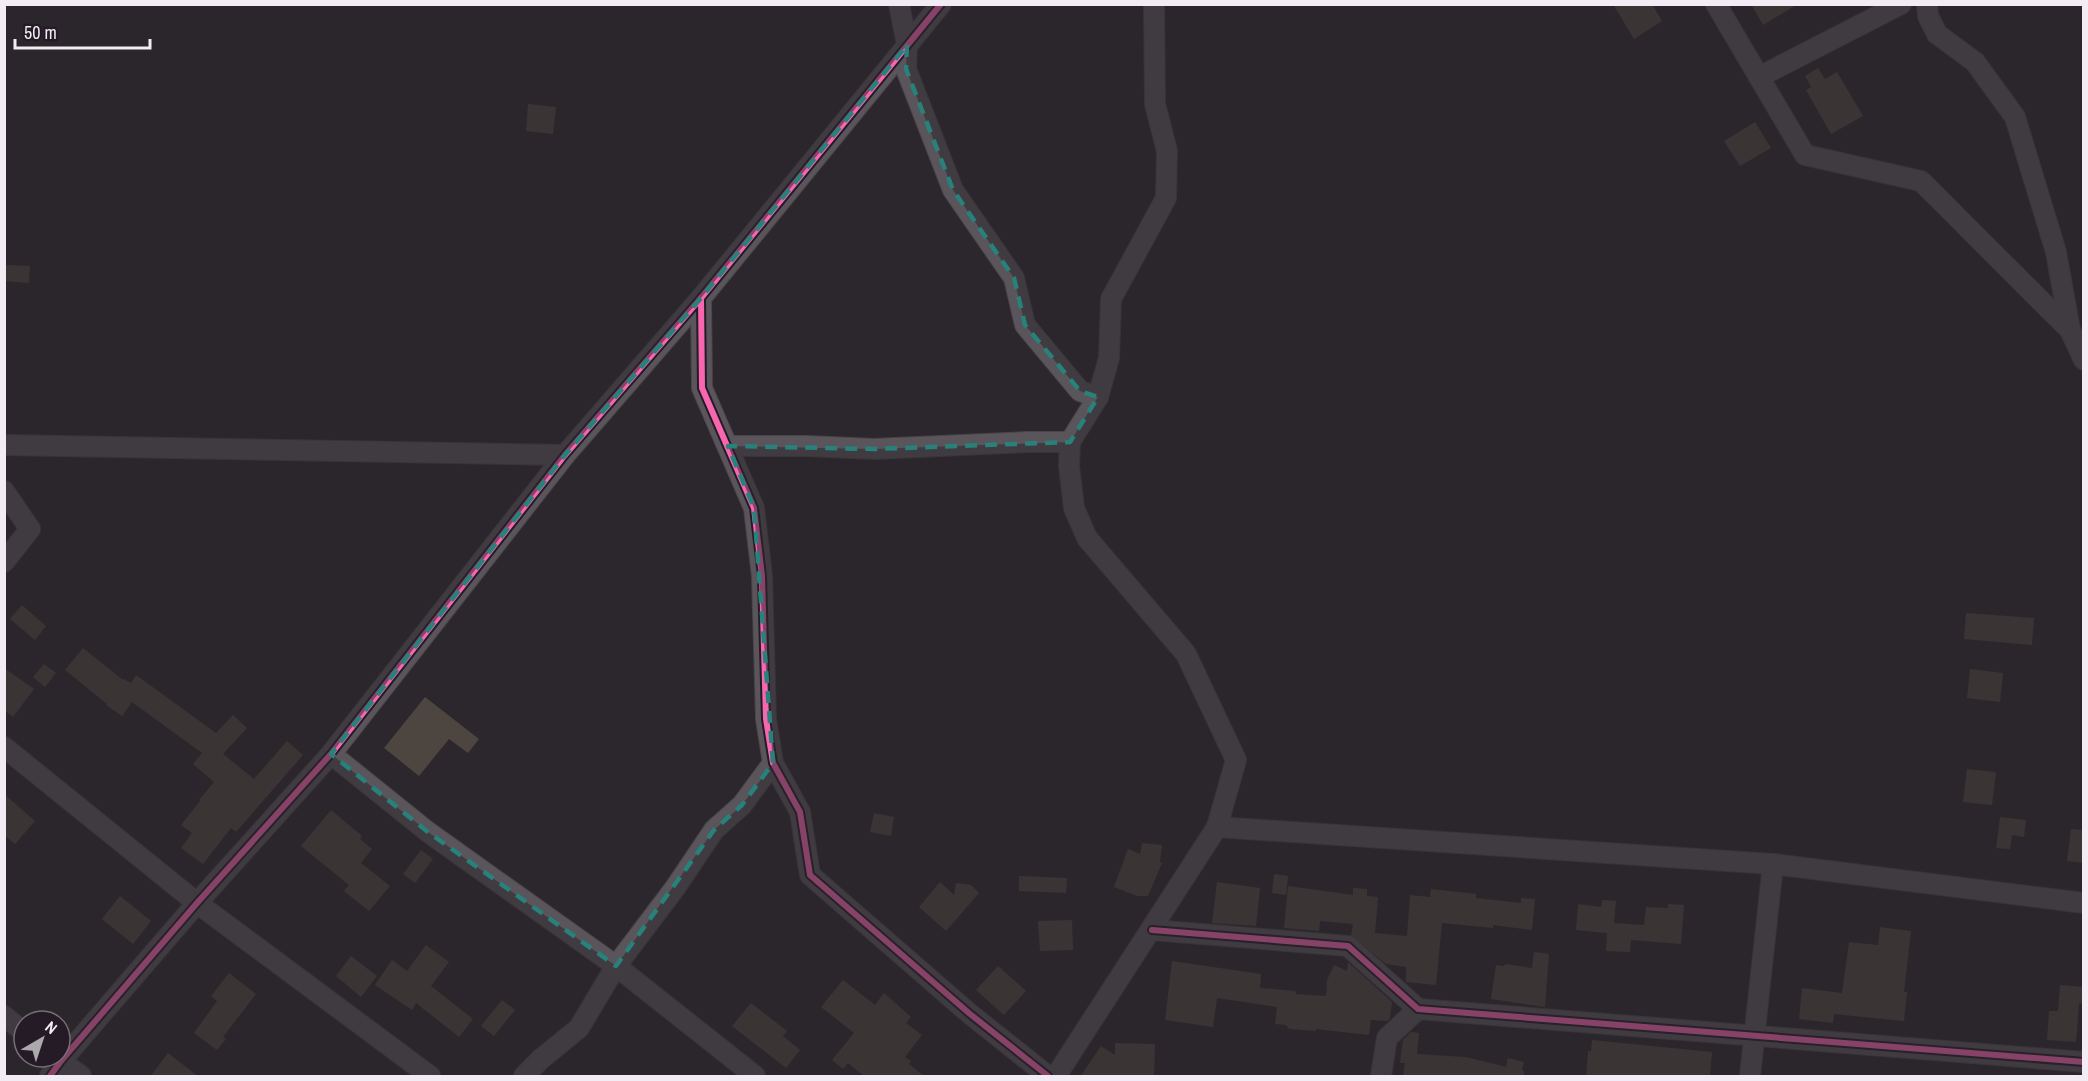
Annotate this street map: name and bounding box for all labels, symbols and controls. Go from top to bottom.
scale bar [15,12,150,50]
text: 50 m [24,20,57,45]
north arrow [12,1009,72,1069]
text: N [41,1016,62,1039]

